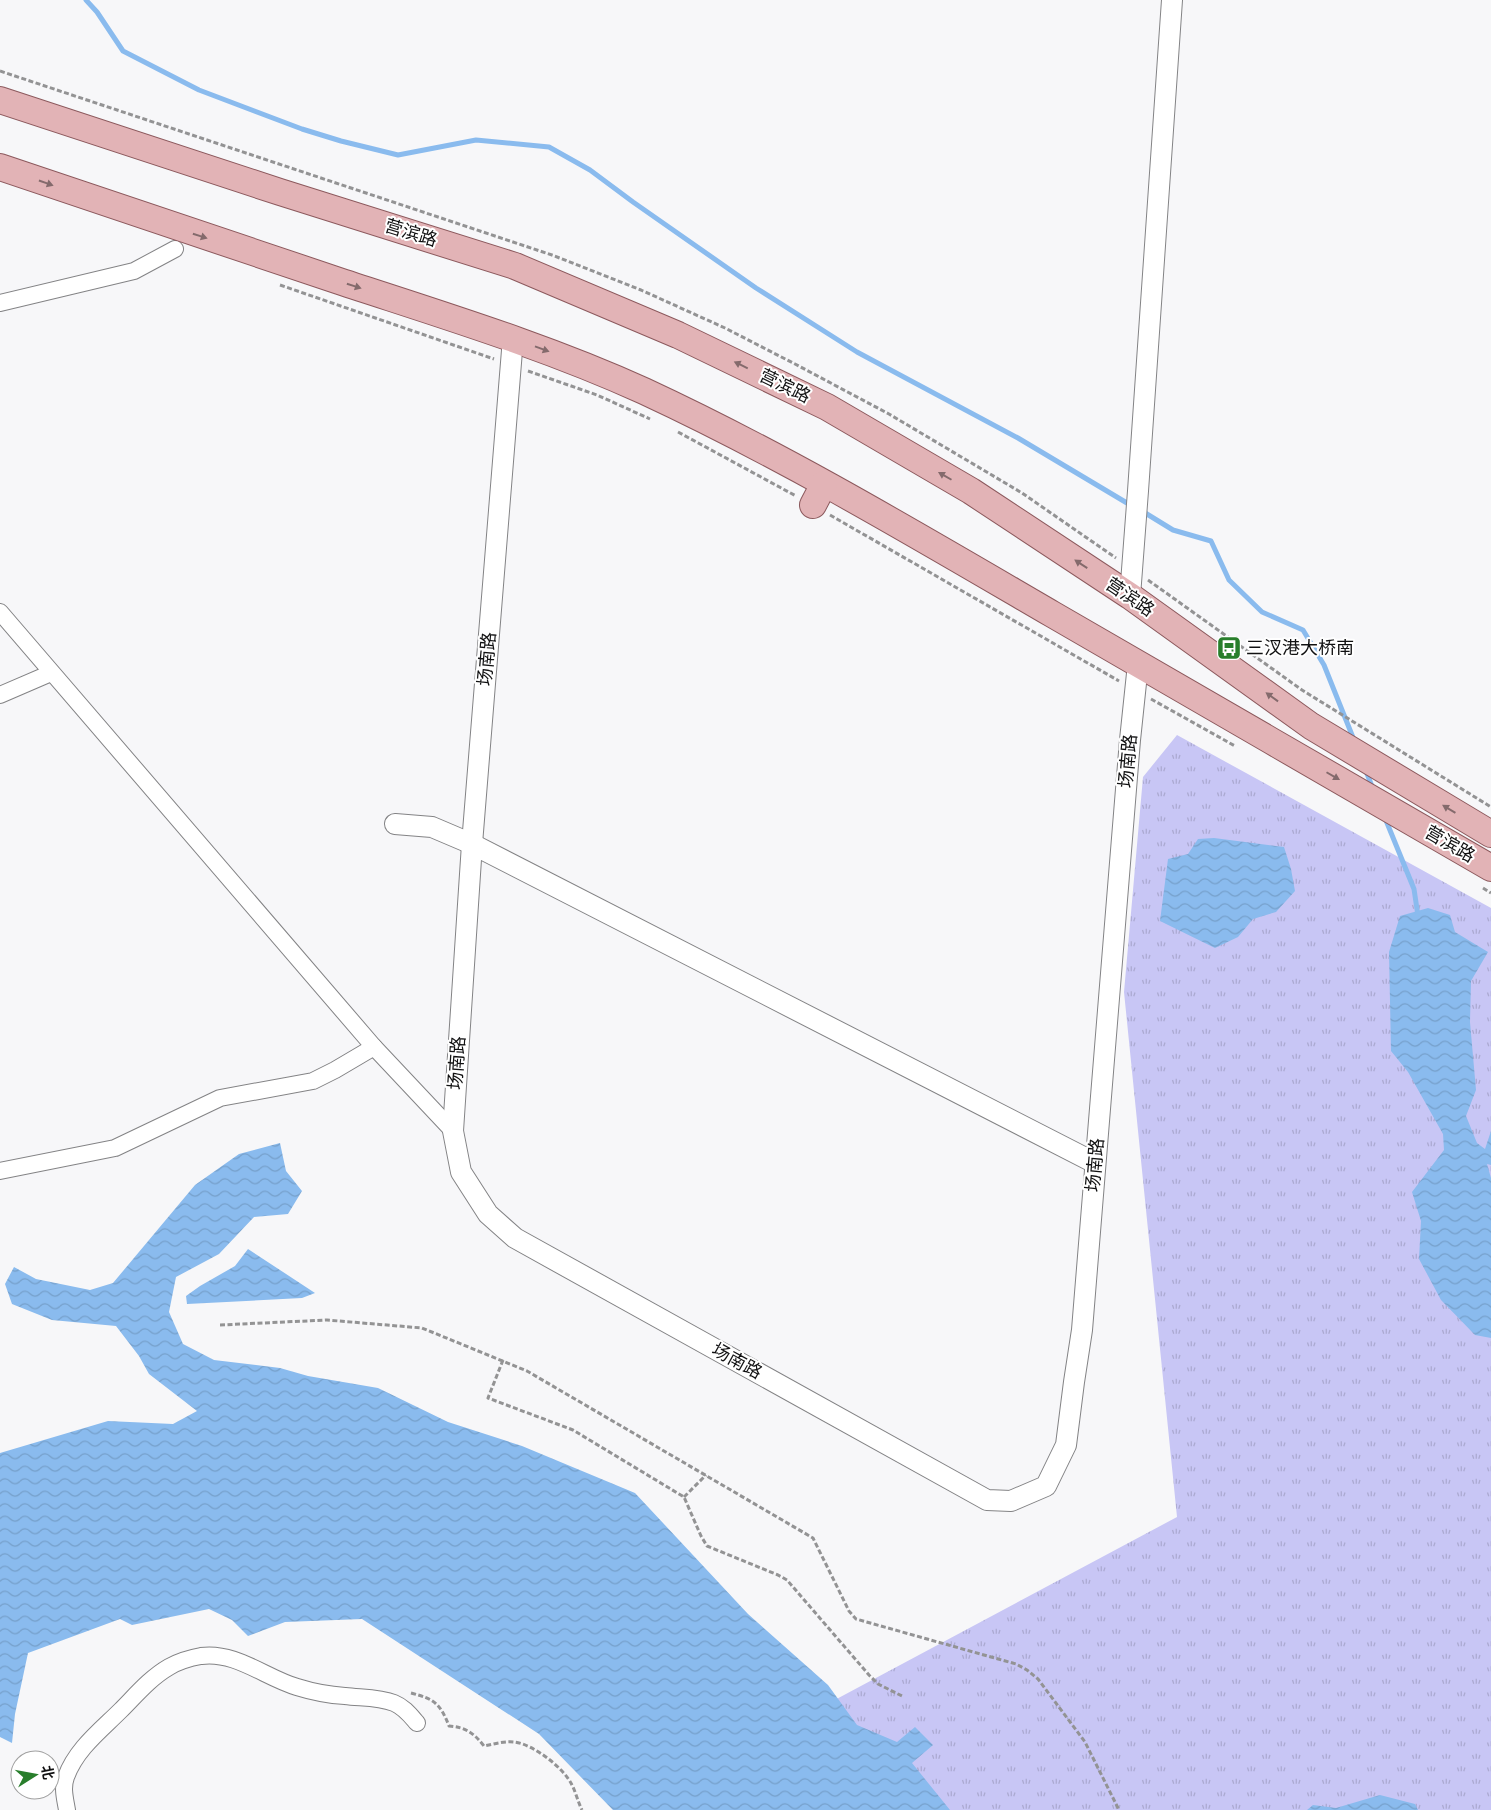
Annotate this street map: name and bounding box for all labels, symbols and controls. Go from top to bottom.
one-way arrow [39,179,54,187]
street label: 营滨路 [382,215,440,251]
one-way arrow [193,232,208,240]
one-way arrow [347,283,362,291]
one-way arrow [535,345,550,353]
one-way arrow [733,361,748,369]
street label: 营滨路 [756,364,814,408]
one-way arrow [938,471,951,480]
one-way arrow [1075,559,1088,569]
street label: 营滨路 [1101,573,1159,621]
street label: 场南路 [474,631,500,687]
bus stop icon: 三汊港大桥南 [1216,635,1242,661]
place label: 三汊港大桥南 [1246,637,1354,659]
one-way arrow [1265,692,1278,702]
street label: 场南路 [1115,733,1141,789]
one-way arrow [1326,772,1340,781]
one-way arrow [1443,804,1456,813]
street label: 营滨路 [1421,821,1479,867]
street label: 场南路 [444,1035,470,1091]
street label: 场南路 [1082,1137,1108,1193]
street label: 场南路 [708,1338,766,1384]
north arrow [10,1750,60,1800]
text: 北 [38,1764,57,1781]

